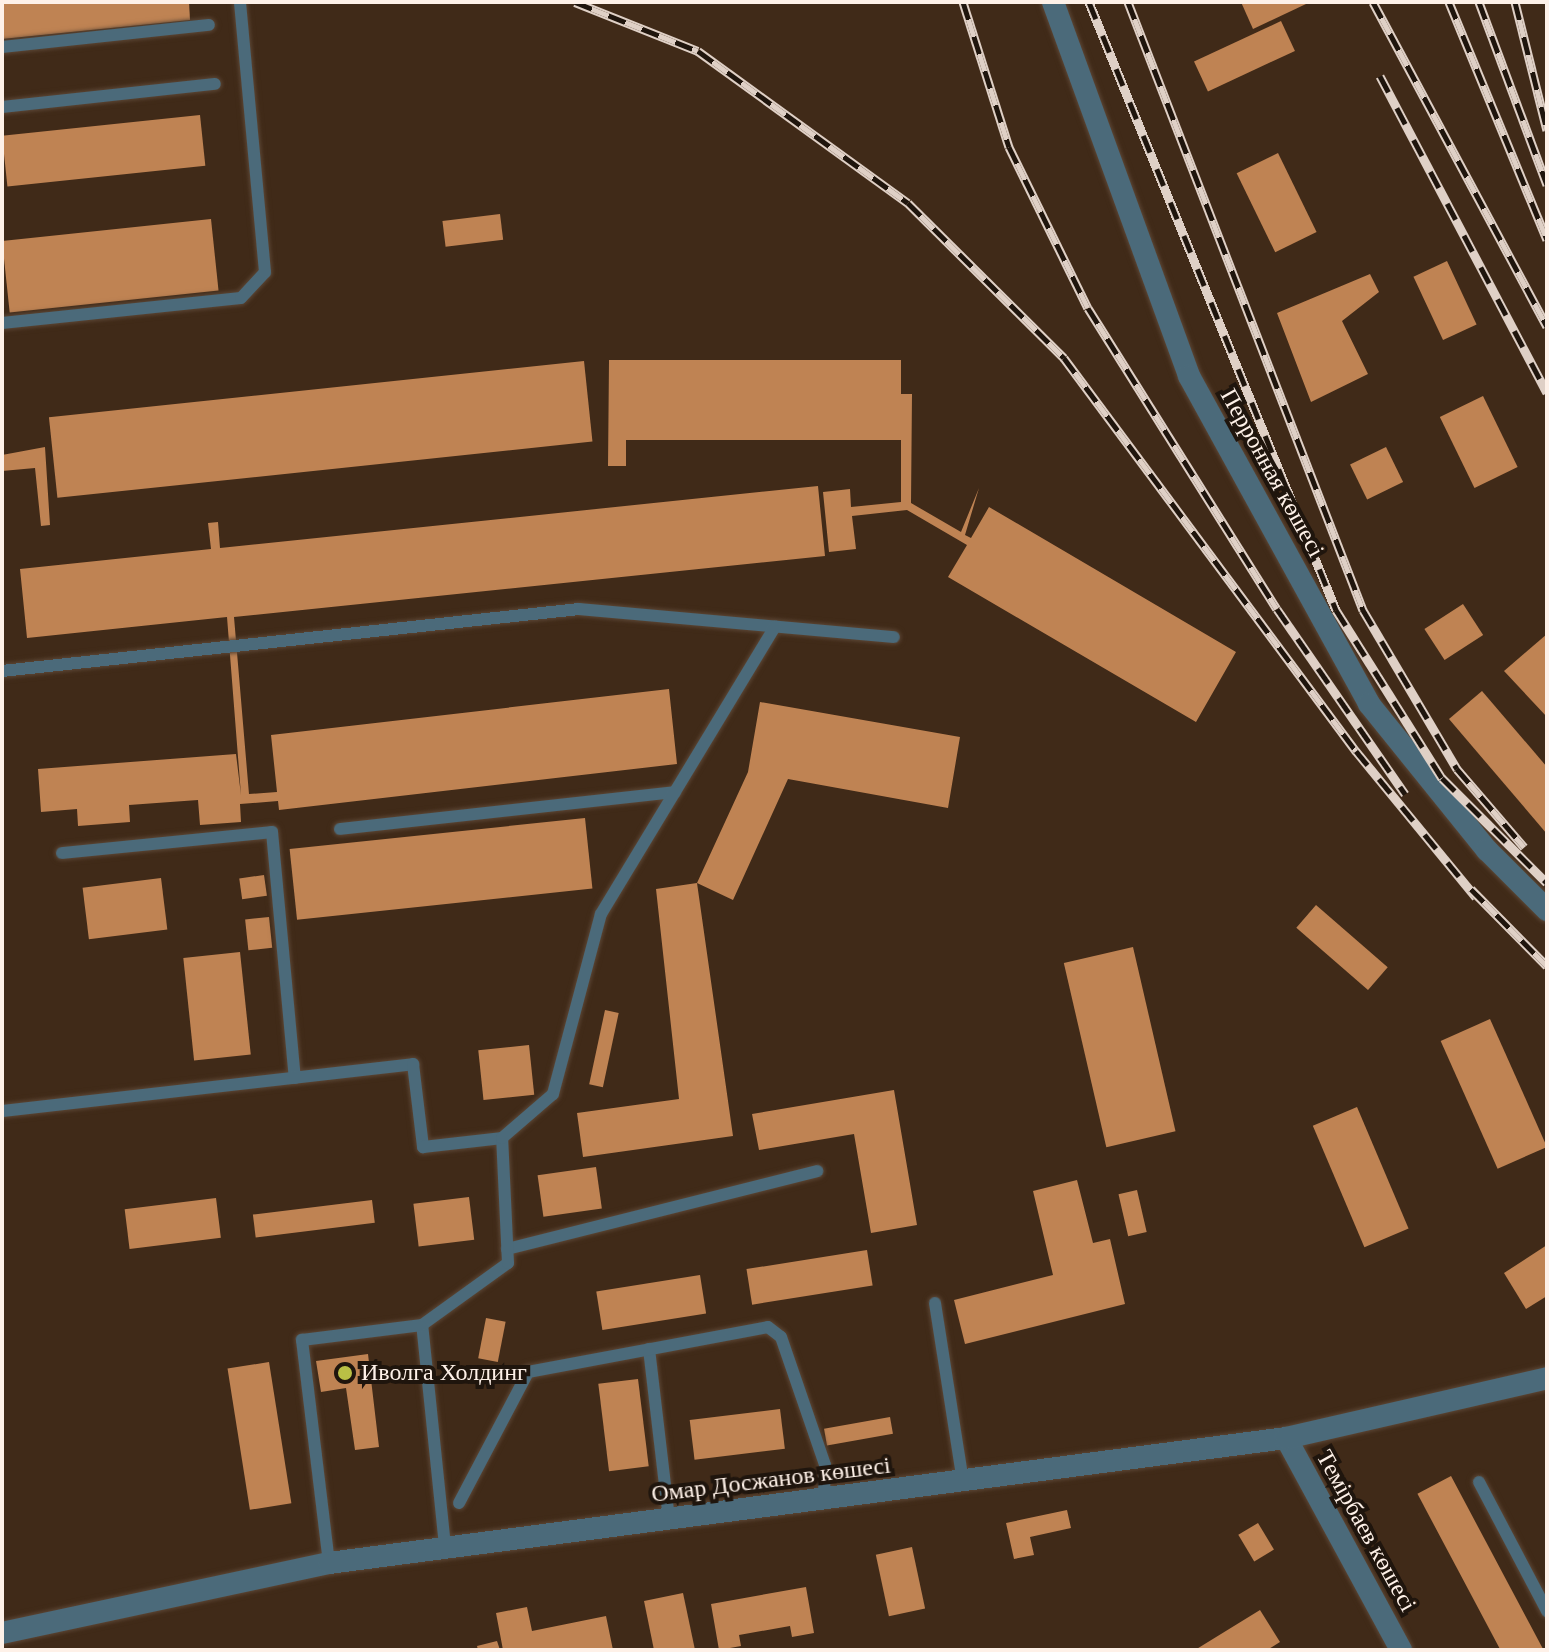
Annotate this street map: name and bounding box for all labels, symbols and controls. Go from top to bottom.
street label: Перронная көшесі [1214,384,1330,562]
place label: Иволга Холдинг [361,1359,527,1387]
marker: Иволга Холдинг [336,1364,354,1382]
street label: Темірбаев көшесі [1310,1445,1422,1617]
street label: Омар Досжанов көшесі [650,1451,892,1509]

